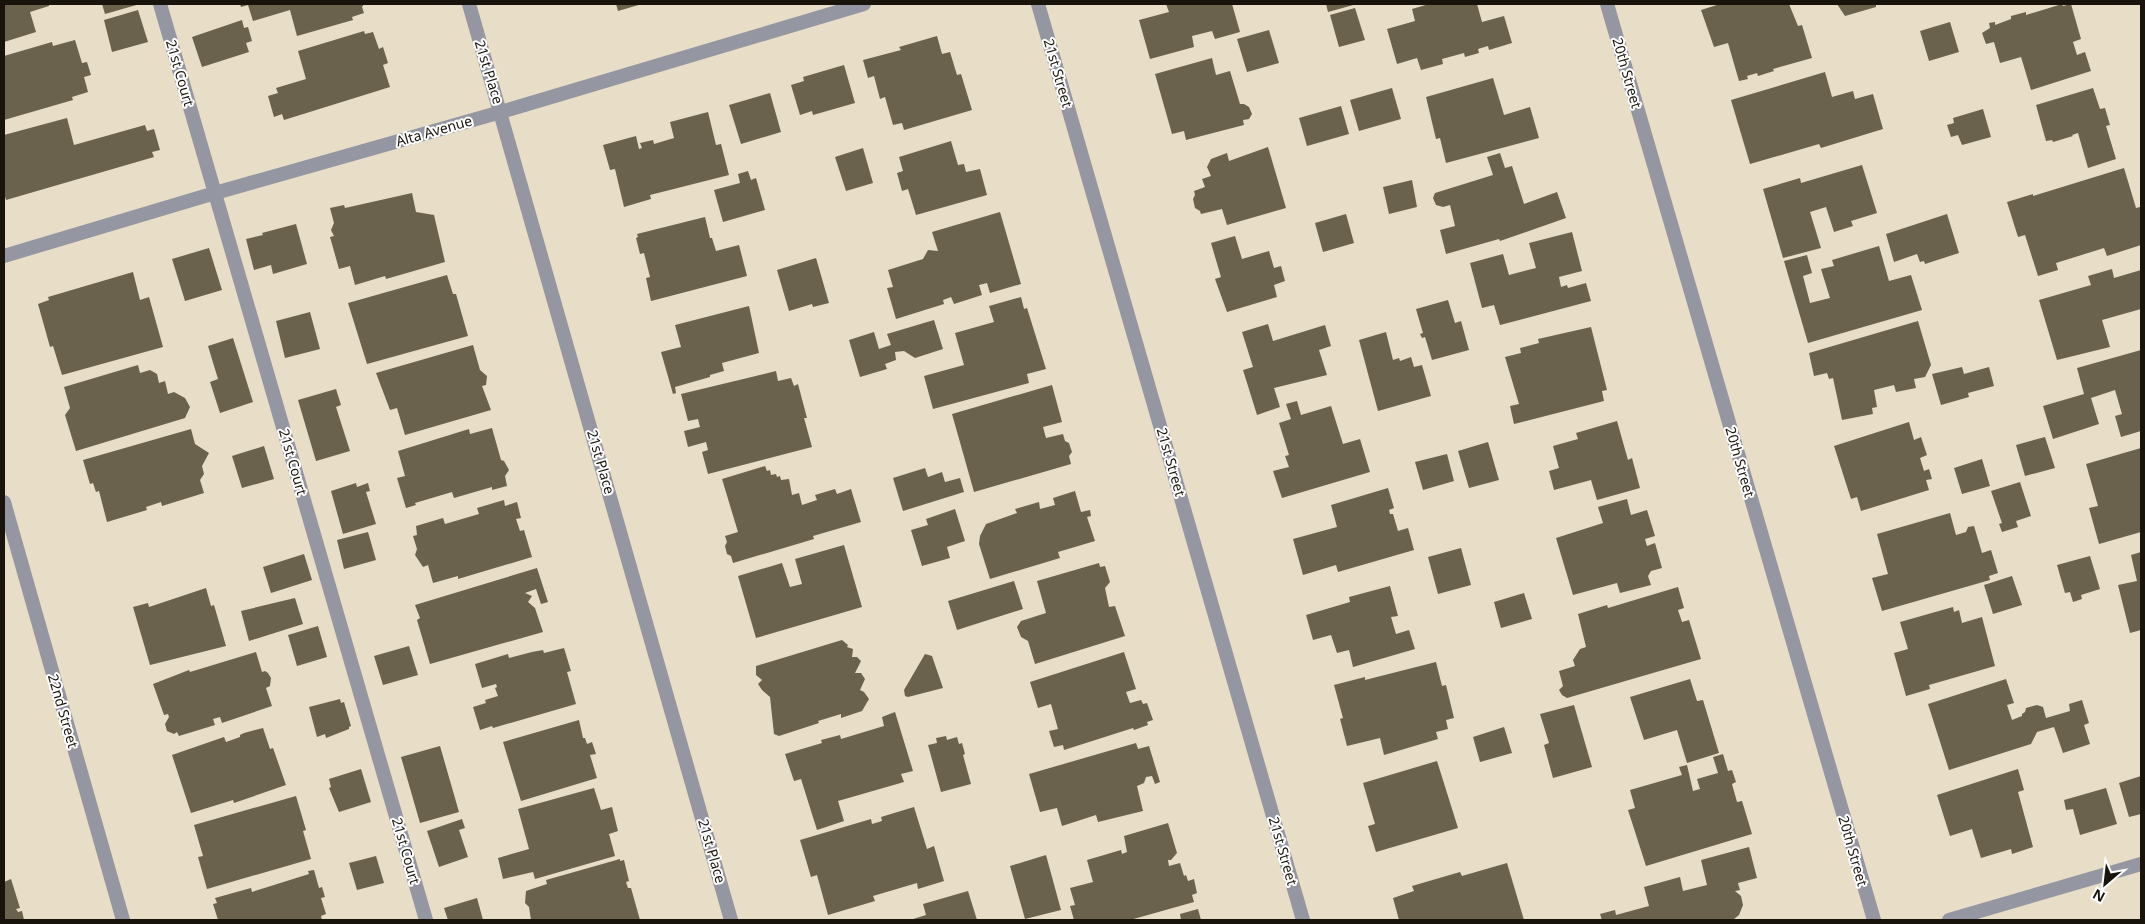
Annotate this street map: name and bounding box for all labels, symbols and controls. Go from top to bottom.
street label: 20th Street [1608,35,1647,110]
street label: 21st Street [1040,36,1077,109]
street label: 21st Court [162,37,199,108]
street label: 21st Place [471,38,508,106]
street label: Alta Avenue [394,111,474,150]
street label: 20th Street [1721,424,1760,499]
street label: 21st Street [1153,425,1190,498]
street label: 21st Court [275,426,312,497]
street label: 21st Place [583,428,620,496]
street label: 22nd Street [44,672,83,750]
street label: 20th Street [1834,813,1873,888]
street label: 21st Street [1265,814,1302,887]
street label: 21st Court [388,815,425,886]
street label: 21st Place [694,817,731,885]
north arrow [2080,859,2130,909]
text: N [2089,885,2108,907]

